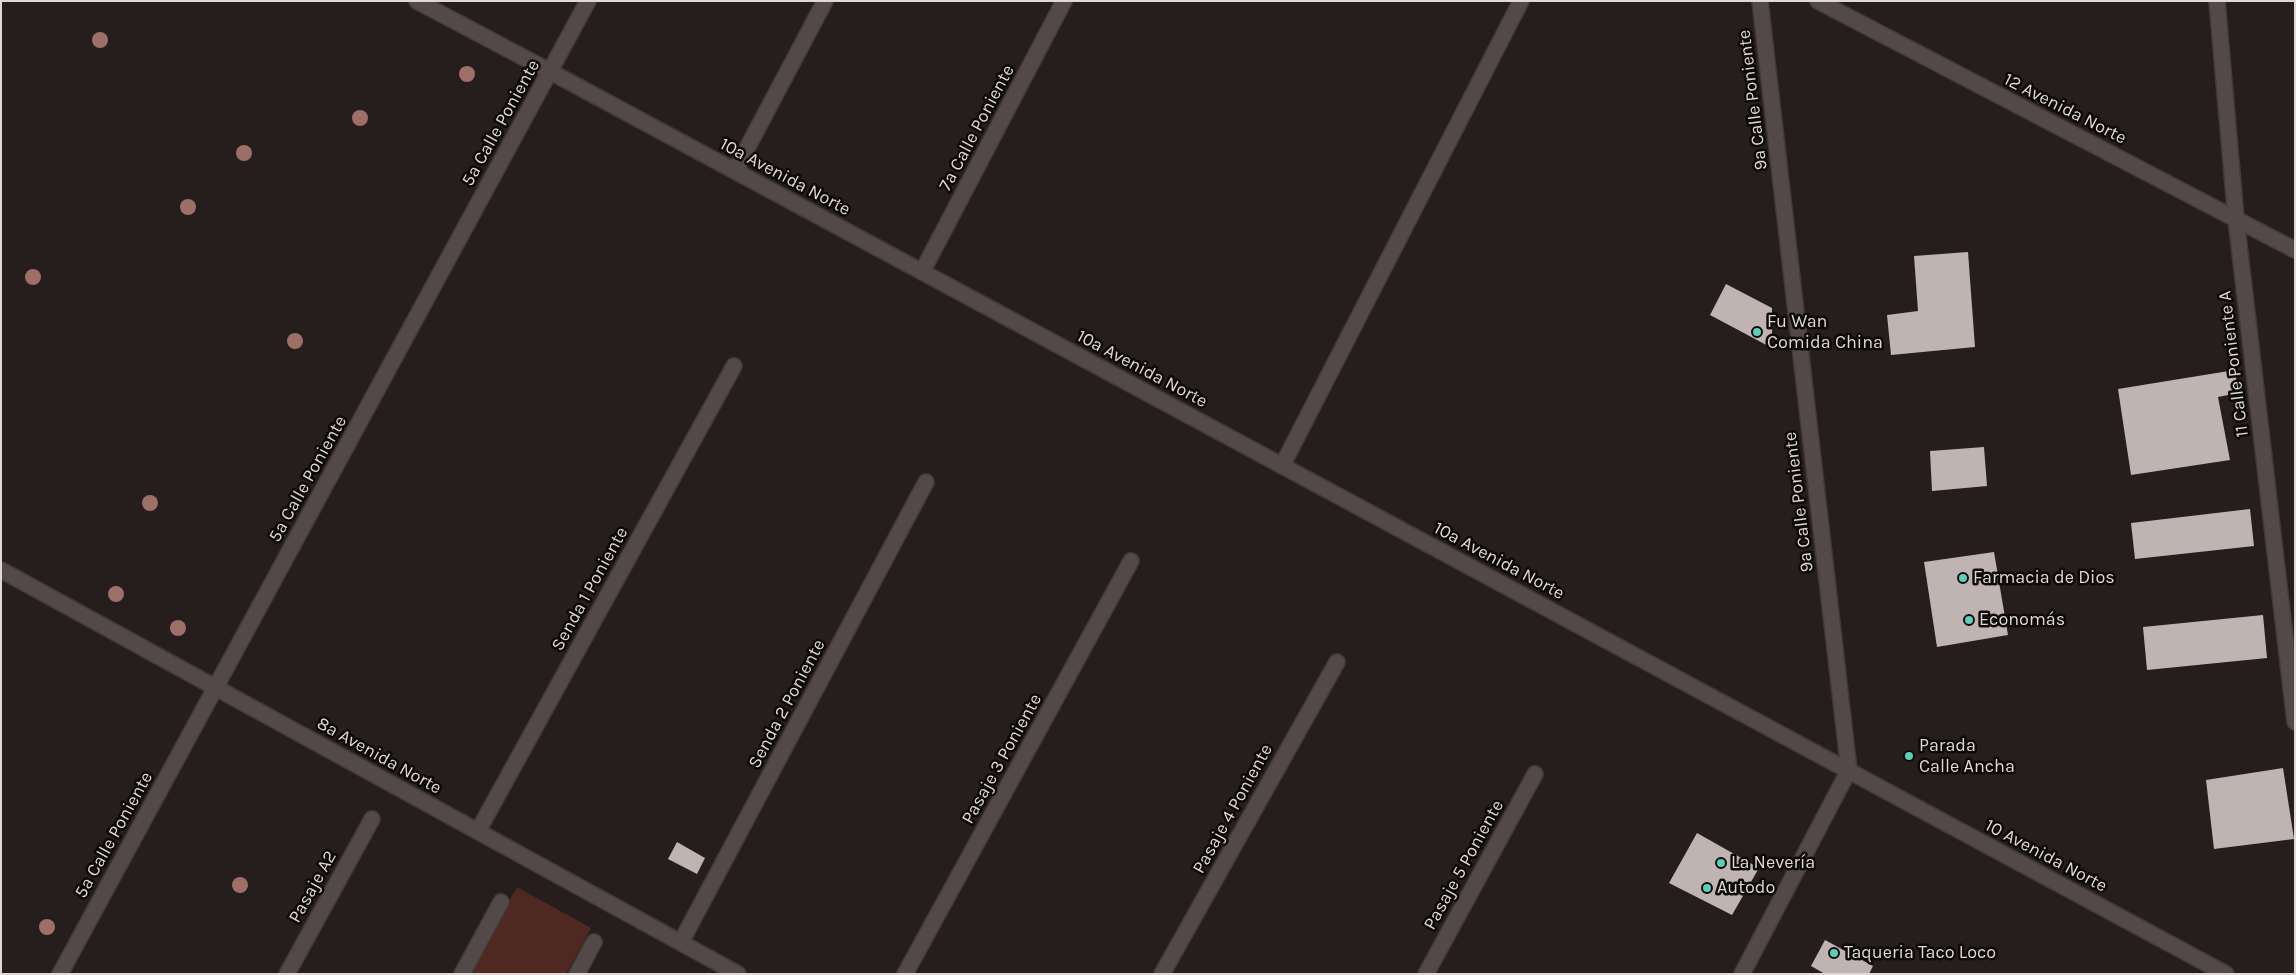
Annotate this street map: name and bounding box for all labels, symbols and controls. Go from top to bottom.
street label: 9a Calle Poniente [1734,29,1772,171]
street label: 5a Calle Poniente [457,56,545,190]
street label: 7a Calle Poniente [935,61,1019,195]
street label: 12 Avenida Norte [2000,69,2130,149]
street label: 10a Avenida Norte [716,133,854,221]
street label: 11 Calle Poniente A [2214,289,2254,439]
place label: Fu Wan Comida China [1767,311,1883,354]
street label: 10a Avenida Norte [1073,325,1211,413]
marker: Fu Wan Comida China [1751,326,1763,338]
street label: 5a Calle Poniente [264,412,352,546]
street label: 9a Calle Poniente [1780,431,1818,573]
street label: 10a Avenida Norte [1430,517,1568,605]
street label: Senda 1 Poniente [547,523,633,655]
place label: Farmacia de Dios [1973,567,2115,589]
marker: Farmacia de Dios [1957,572,1969,584]
place label: Economás [1979,609,2065,631]
marker: Economás [1963,614,1975,626]
street label: Senda 2 Poniente [744,636,830,772]
street label: Pasaje 3 Poniente [957,690,1047,828]
street label: 8a Avenida Norte [313,713,445,799]
place label: Parada Calle Ancha [1919,735,2015,778]
street label: Pasaje 4 Poniente [1188,740,1278,878]
marker: Parada Calle Ancha [1903,750,1915,762]
street label: 5a Calle Poniente [70,768,158,902]
street label: Pasaje 5 Poniente [1419,796,1509,934]
street label: 10 Avenida Norte [1981,815,2111,897]
street label: Pasaje A2 [284,847,342,927]
place label: La Nevería [1731,852,1815,874]
marker: La Nevería [1715,857,1727,869]
place label: Autodo [1717,877,1775,899]
marker: Autodo [1701,882,1713,894]
place label: Taqueria Taco Loco [1844,942,1996,964]
marker: Taqueria Taco Loco [1828,947,1840,959]

